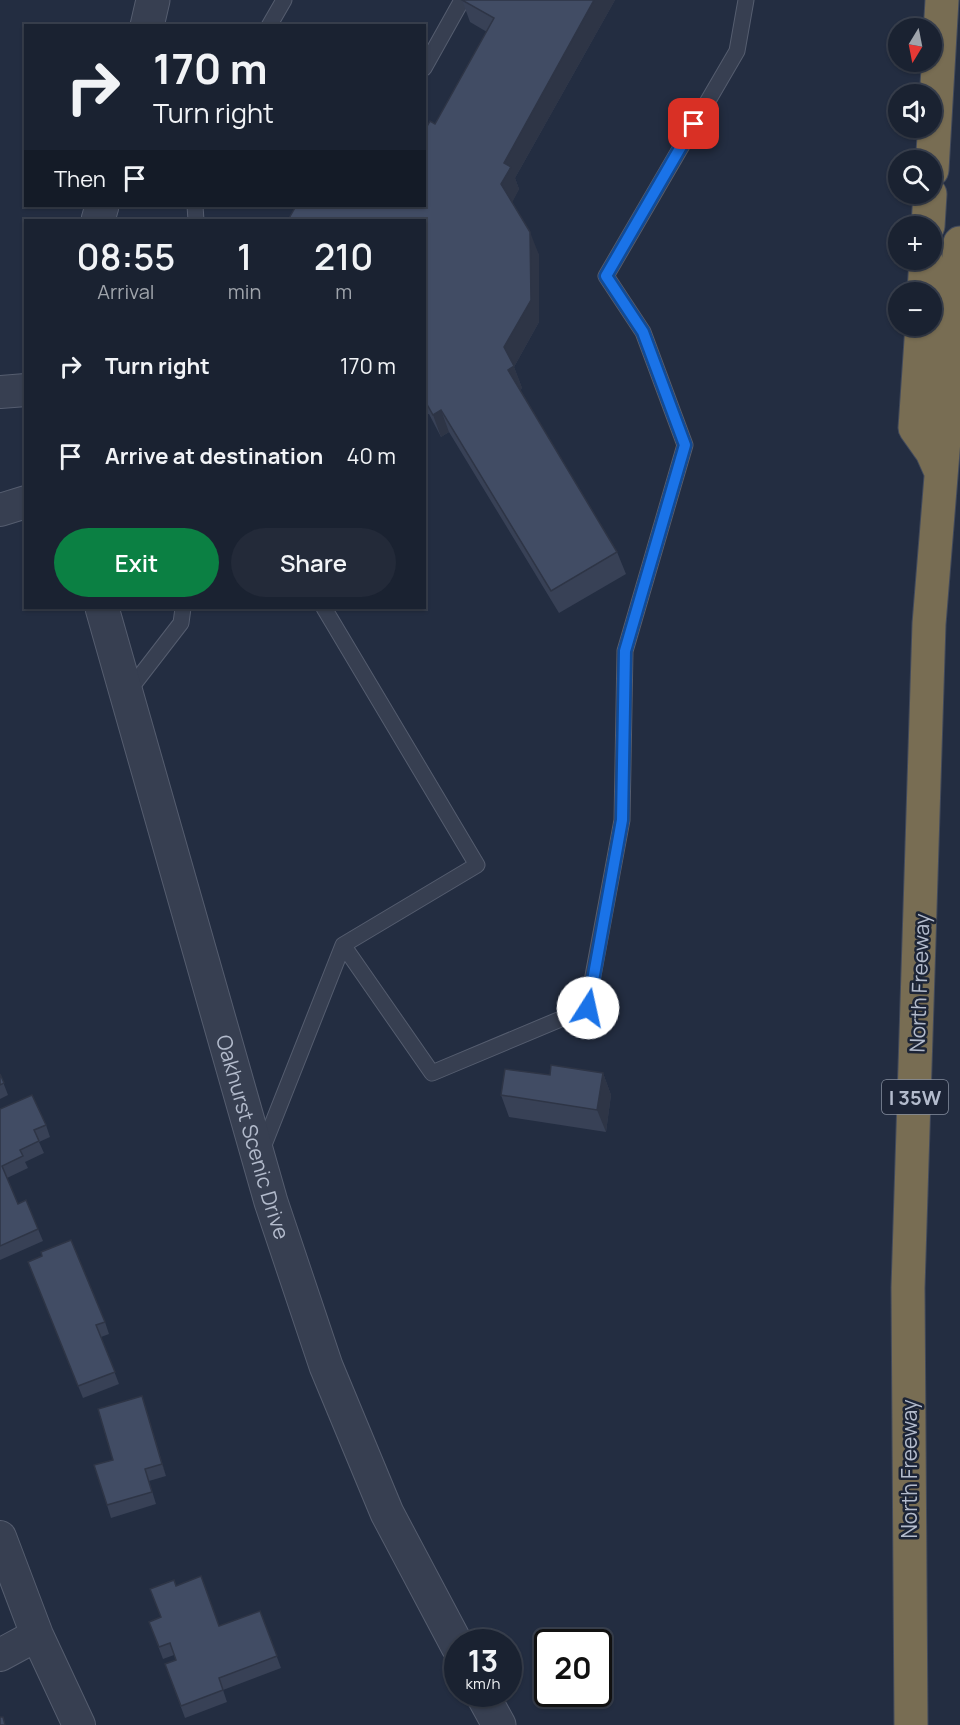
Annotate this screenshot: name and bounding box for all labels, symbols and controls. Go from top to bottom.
north arrow [888,18,942,72]
map controls [888,18,942,336]
text: 170 m [153,39,268,97]
icon: right [54,48,132,126]
button: sound [888,84,942,138]
text: Turn right [153,94,274,131]
pin [668,98,719,149]
icon: arrive [677,107,710,140]
button: search [888,150,942,204]
icon: arrive [118,162,151,195]
text: Then [54,164,106,194]
button: + [888,216,942,270]
text: 08:55 [77,232,175,281]
text: 1 [237,232,252,281]
text: 210 [314,232,373,281]
text: Arrival [97,278,154,305]
text: min [228,278,261,305]
text: m [335,278,352,305]
button: − [888,282,942,336]
icon: right [54,350,87,383]
text: Turn right [105,351,210,381]
text: 170 m [340,351,396,381]
icon: arrive [54,440,87,473]
text: Arrive at destination [105,441,323,471]
text: 40 m [347,441,396,471]
button: Exit [54,528,219,597]
button: Share [231,528,396,597]
street label: North Freeway [903,913,935,1053]
position arrow [556,976,620,1040]
street label: Oakhurst Scenic Drive [210,1031,296,1243]
road number: I 35W [882,1080,948,1114]
street label: North Freeway [895,1399,923,1539]
speed limit sign: 20 [534,1629,612,1707]
text: 13 [468,1640,498,1681]
text: km/h [466,1673,500,1694]

